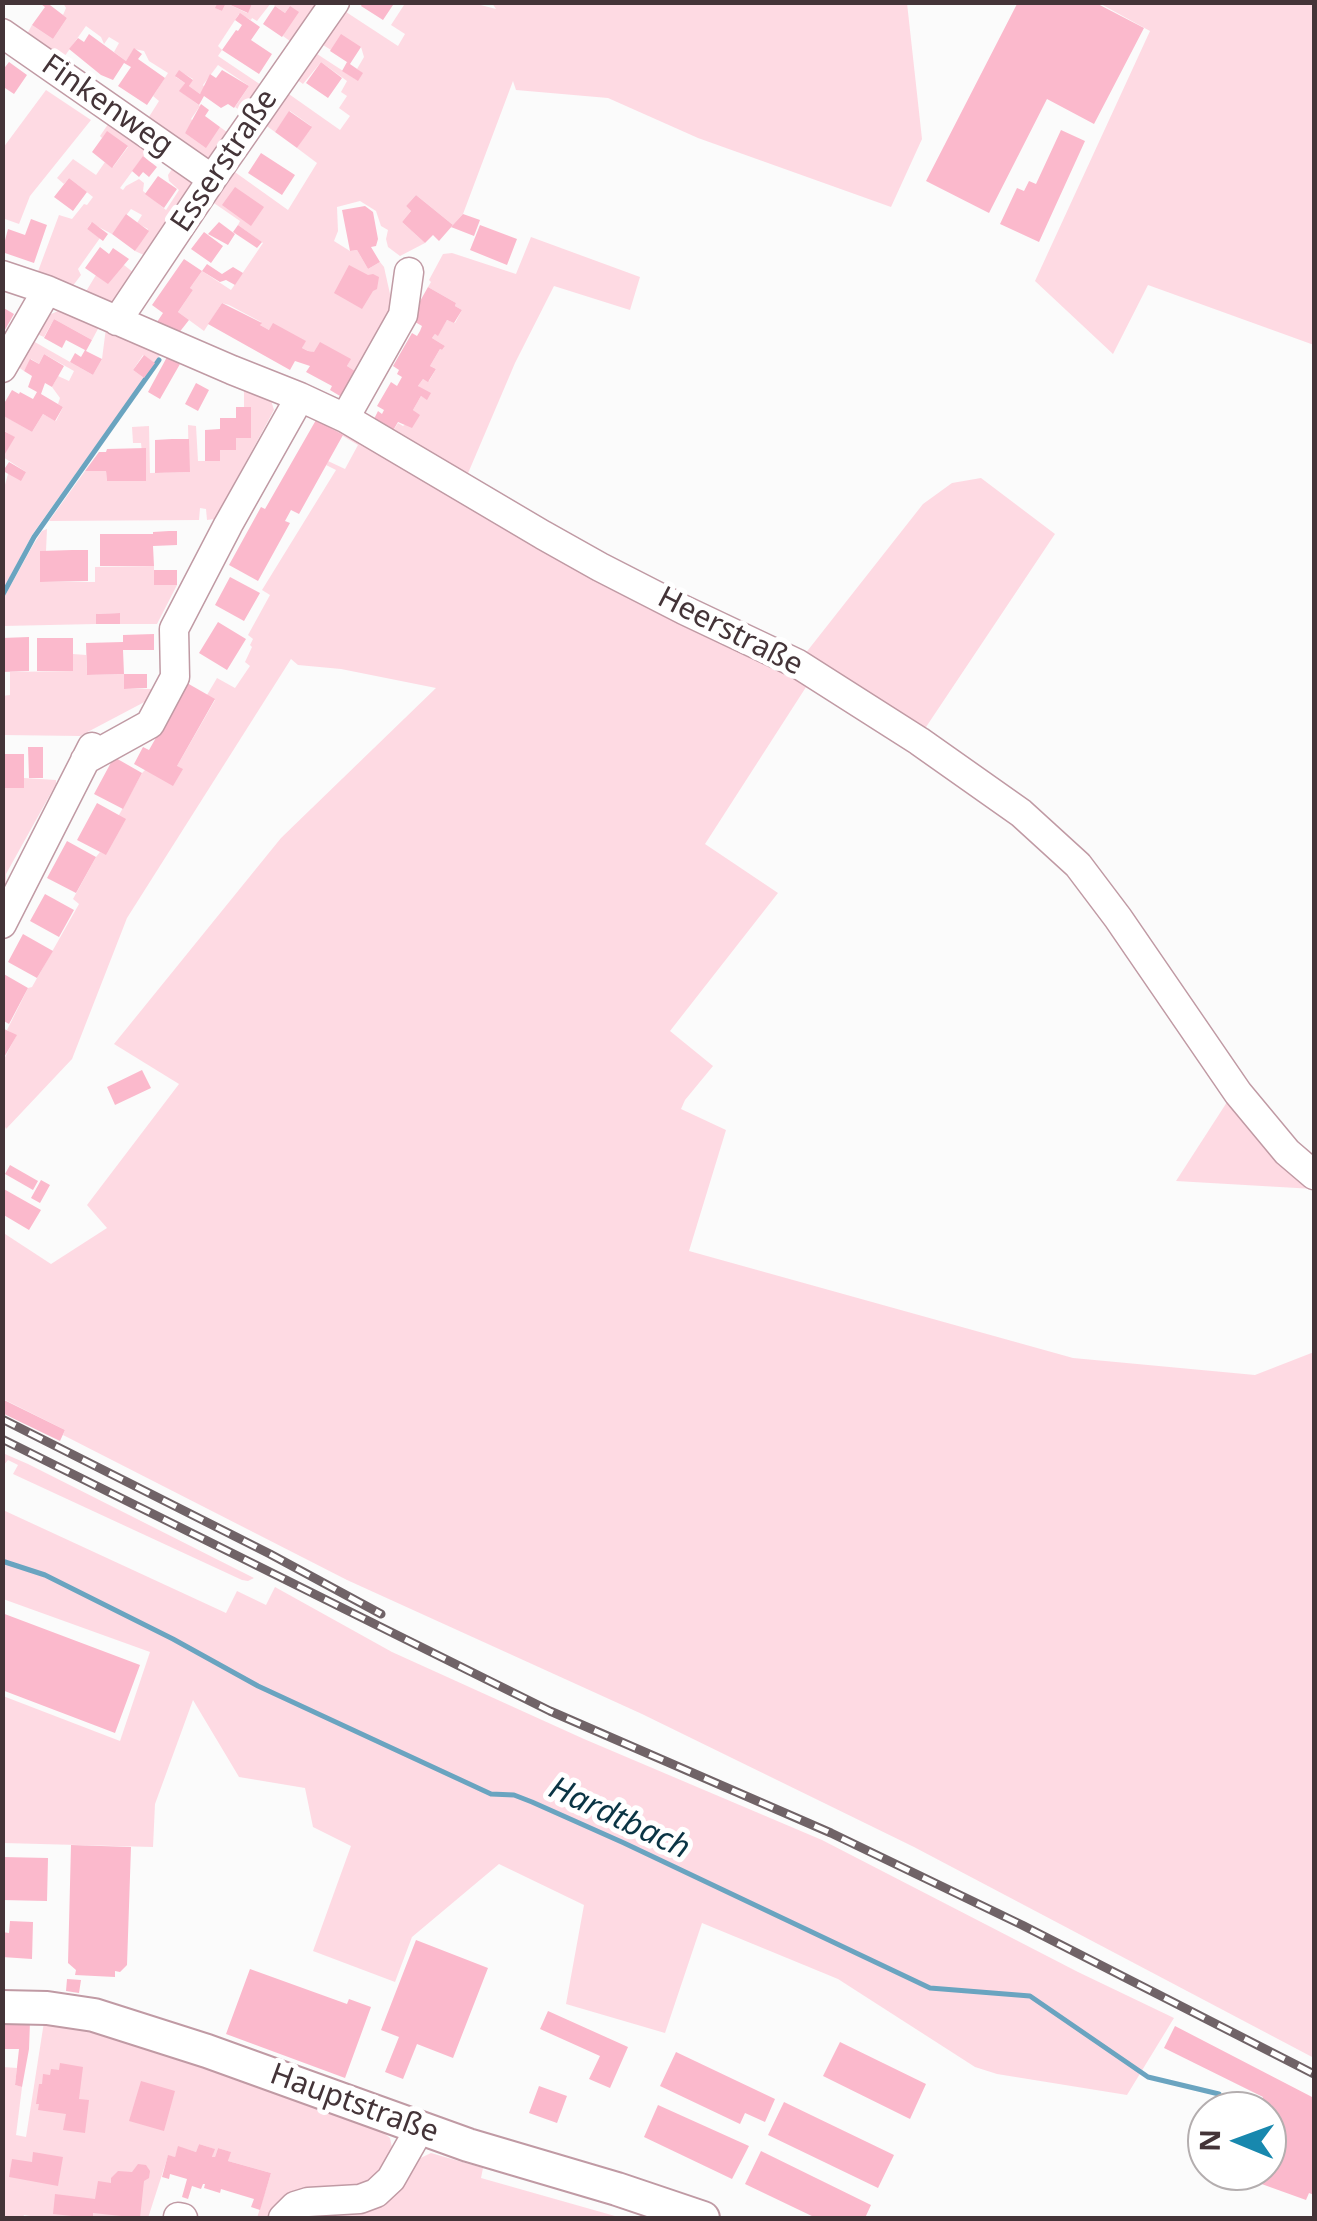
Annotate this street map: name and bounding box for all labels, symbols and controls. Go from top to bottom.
street label: Finkenweg [34,48,180,164]
street label: Esserstraße [164,83,286,239]
street label: Heerstraße [651,580,809,684]
water label: Hardtbach [542,1770,696,1868]
street label: Hauptstraße [265,2057,443,2151]
north arrow [1187,2091,1287,2191]
text: N [1190,2129,1228,2152]

